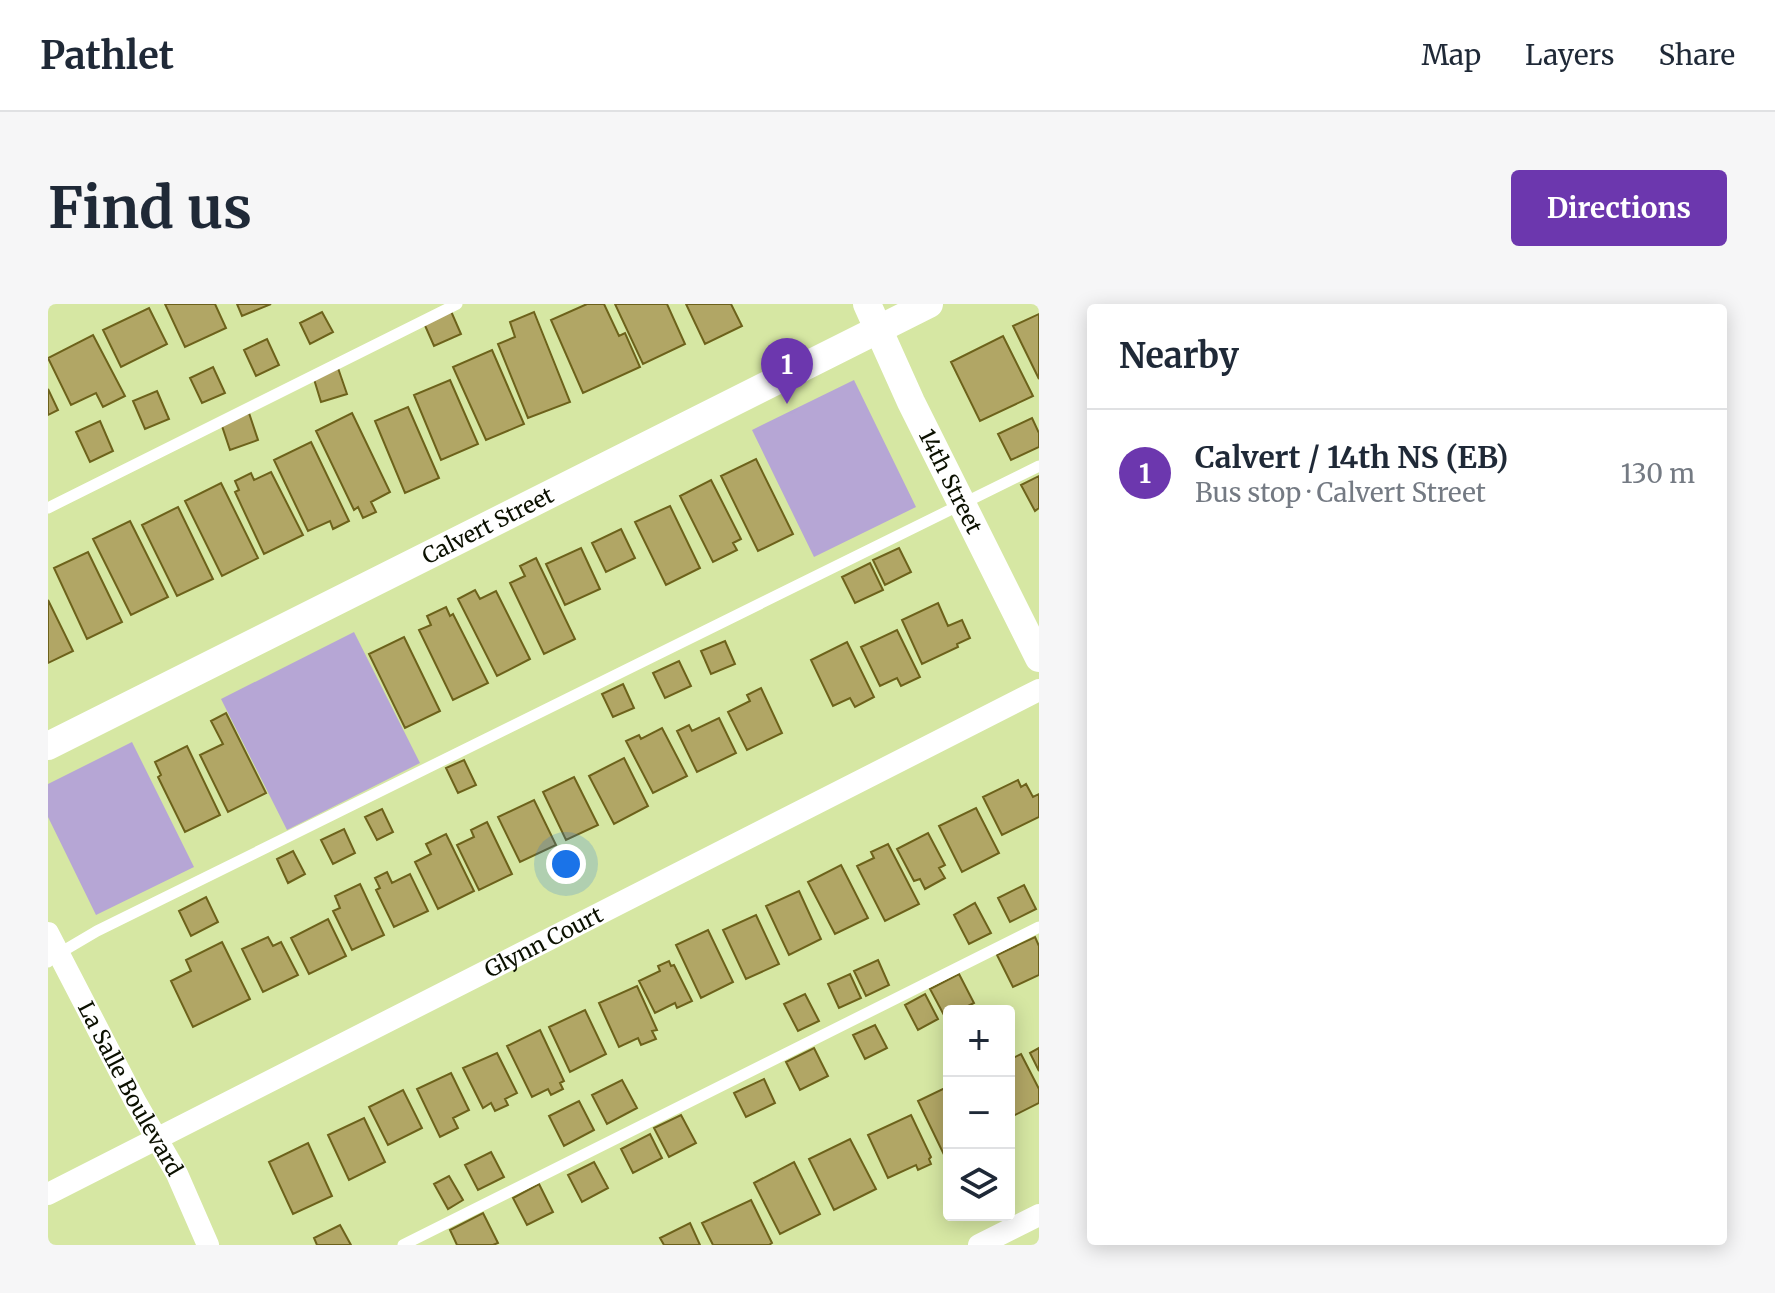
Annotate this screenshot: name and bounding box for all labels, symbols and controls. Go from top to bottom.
text: Pathlet [40,32,174,79]
text: Map [1421,37,1481,73]
text: Layers [1525,37,1614,73]
text: Share [1658,37,1735,73]
button: Directions [1511,170,1727,246]
text: Find us [48,173,252,243]
text: Nearby [1119,335,1239,377]
pin: 1 [761,338,813,404]
street label: 14th Street [913,424,989,538]
text: Calvert / 14th NS (EB) [1195,438,1508,476]
text: 1 [1139,457,1151,490]
text: 130 m [1621,457,1695,490]
text: Bus stop · Calvert Street [1195,476,1486,509]
street label: Calvert Street [417,480,559,570]
your location [546,844,586,884]
street label: Glynn Court [480,900,608,984]
street label: La Salle Boulevard [72,997,189,1181]
map controls [943,1005,1015,1221]
button: + [943,1005,1015,1077]
button: − [943,1077,1015,1149]
button: layers [943,1149,1015,1221]

